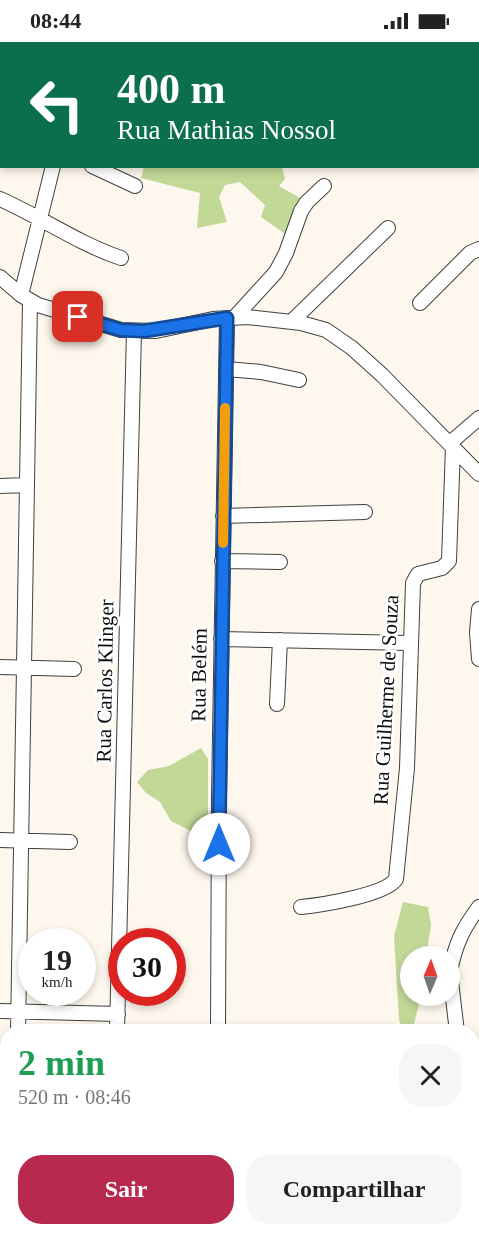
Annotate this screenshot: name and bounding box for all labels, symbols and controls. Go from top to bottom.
text: 08:44 [30,8,81,33]
icon: left [18,66,96,144]
text: 400 m [117,66,226,112]
text: Rua Mathias Nossol [117,115,336,145]
pin [52,291,103,342]
icon: arrive [61,300,94,333]
street label: Rua Guilherme de Souza [369,594,404,806]
street label: Rua Carlos Klinger [92,599,118,763]
street label: Rua Belém [186,628,212,722]
position arrow [187,812,251,876]
speed limit sign: 30 [108,928,186,1006]
text: 19 [42,943,72,976]
north arrow [400,946,460,1006]
map controls [400,946,460,1006]
text: km/h [42,974,72,990]
text: 2 min [18,1043,105,1083]
button: close [399,1044,462,1107]
text: 520 m · 08:46 [18,1086,131,1108]
button: Sair [18,1155,234,1224]
button: Compartilhar [246,1155,462,1224]

